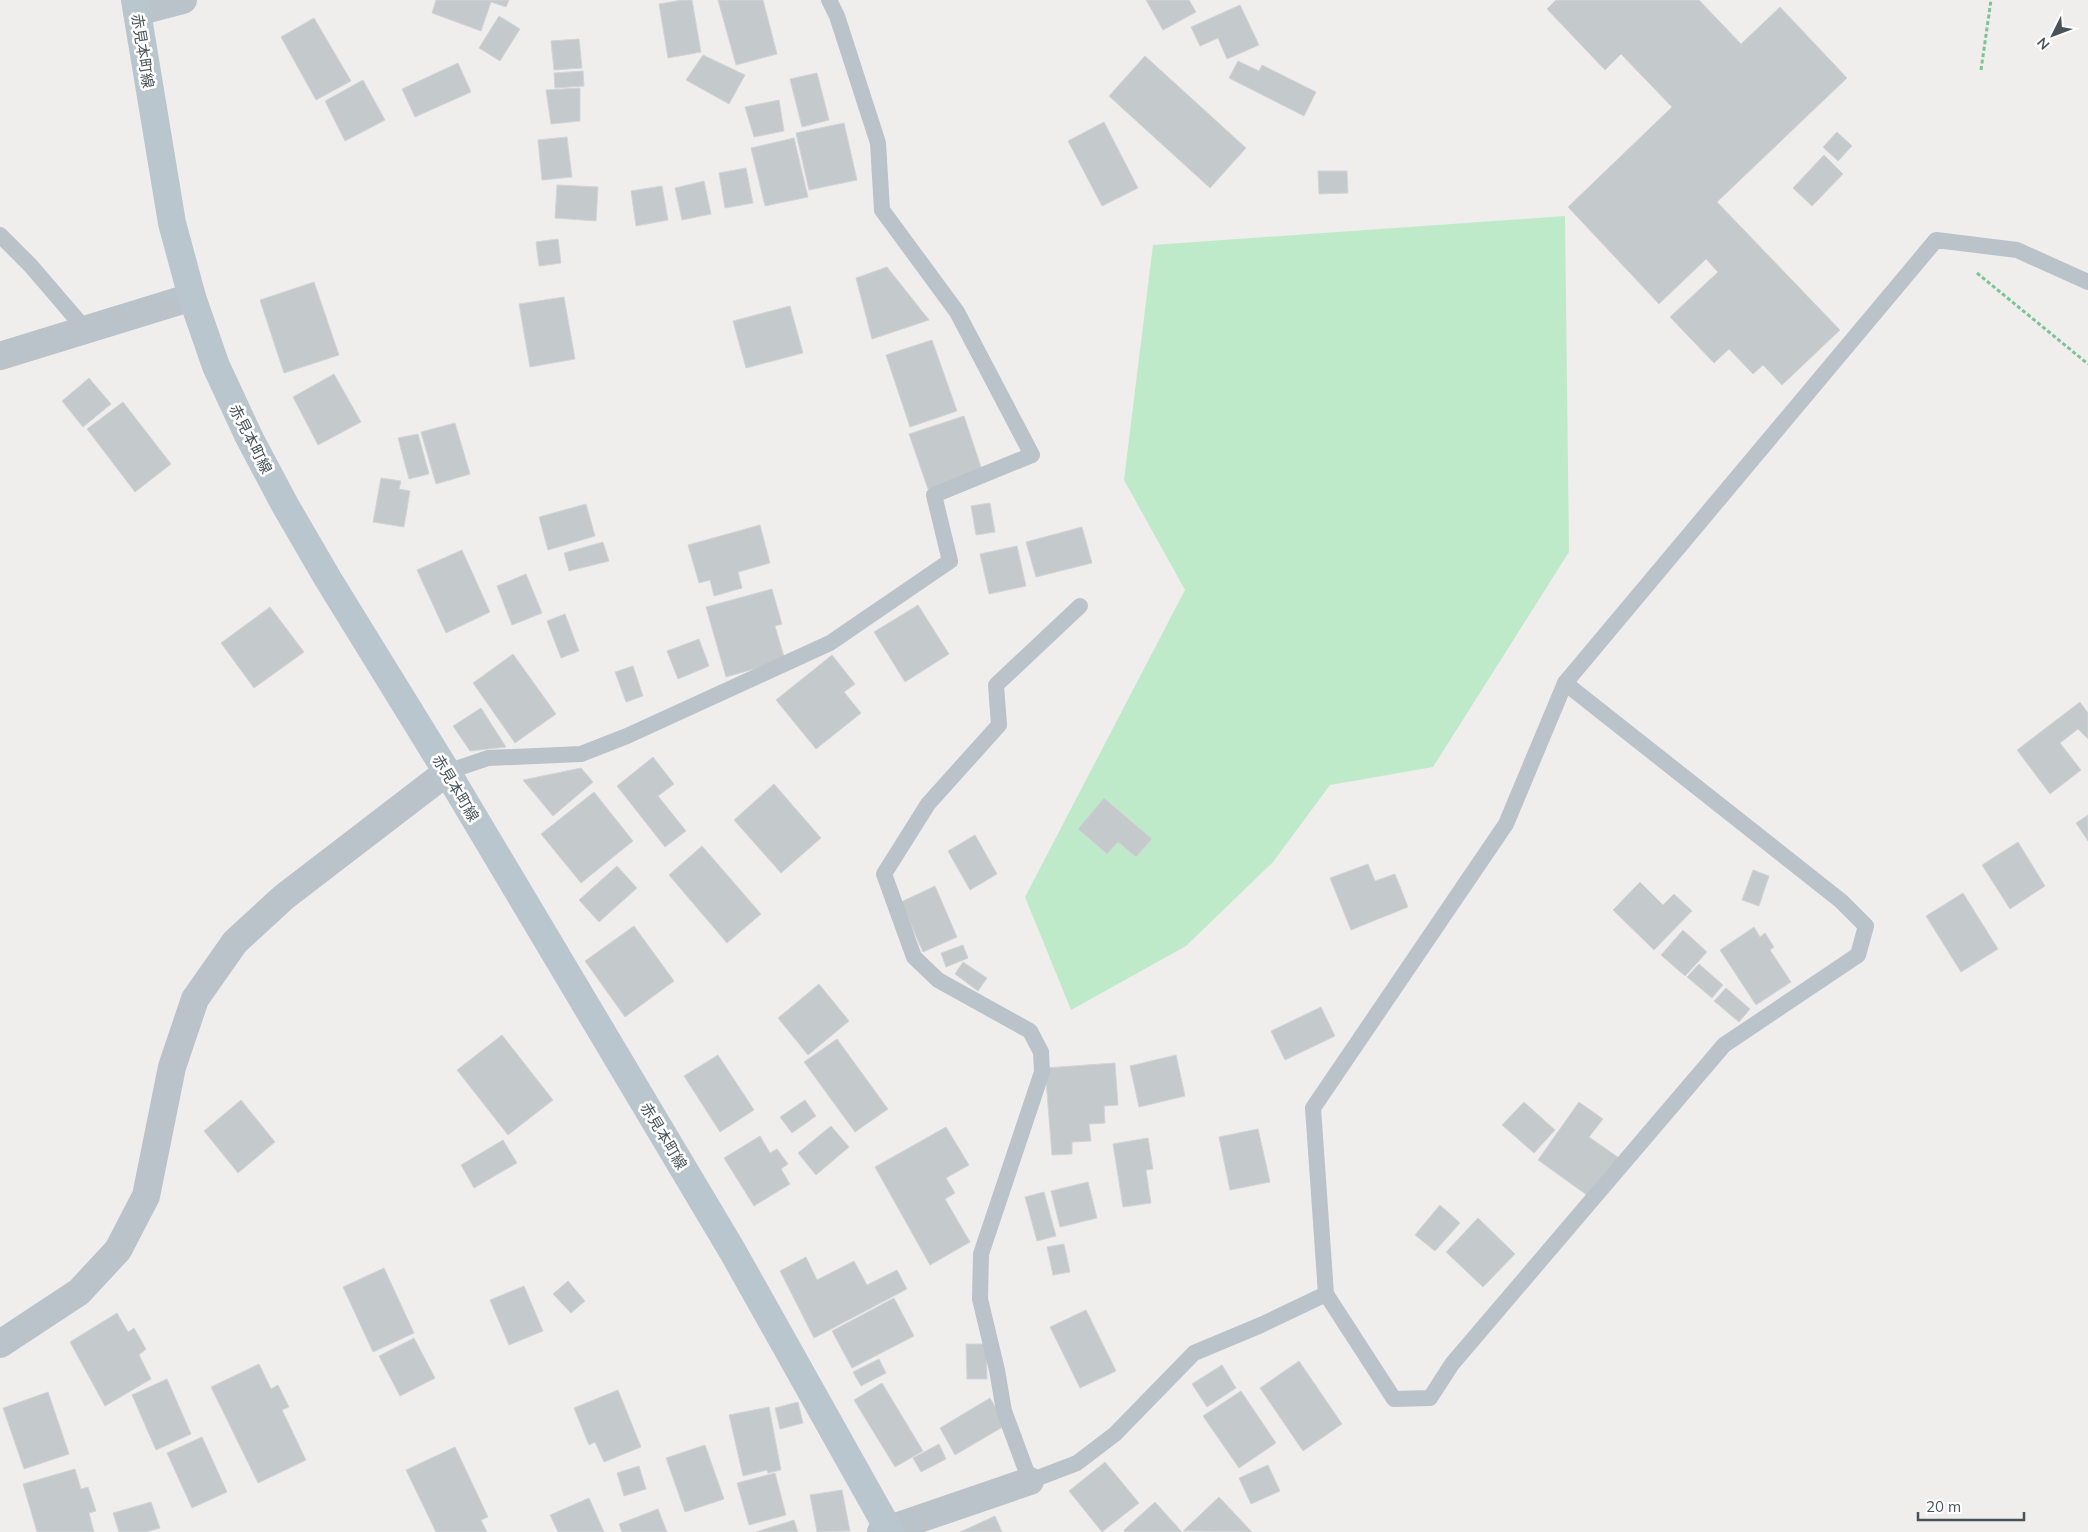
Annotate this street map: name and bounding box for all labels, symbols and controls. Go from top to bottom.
north arrow [2028,10,2078,60]
street label: 赤見本町線 [128,12,158,90]
text: N [2033,34,2054,54]
street label: 赤見本町線 [226,401,276,477]
street label: 赤見本町線 [429,751,483,825]
street label: 赤見本町線 [637,1099,691,1173]
scale bar [1918,1490,2024,1522]
text: 20 m [1926,1497,1961,1516]

